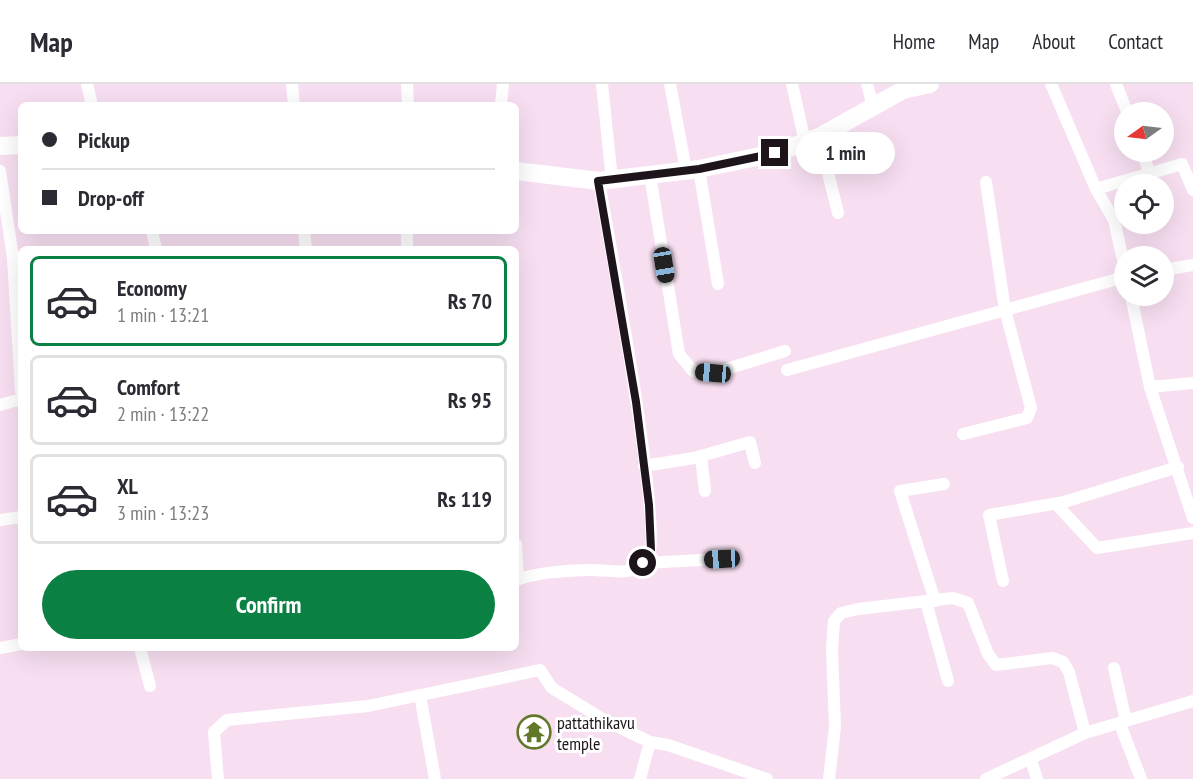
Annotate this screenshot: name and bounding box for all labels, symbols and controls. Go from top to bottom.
text: Map [30,23,73,60]
text: Home [893,28,935,55]
text: Map [968,28,999,55]
text: About [1032,28,1075,55]
text: Contact [1108,28,1163,55]
north arrow [1114,102,1174,162]
map controls [1114,102,1174,306]
text: Pickup [78,126,130,154]
callout: 1 min [796,132,895,174]
route end [761,139,788,166]
text: 1 min [825,140,866,166]
button: locate [1114,174,1174,234]
text: Drop-off [78,184,144,212]
car [652,246,676,284]
button: layers [1114,246,1174,306]
icon: car [45,274,99,328]
text: Economy [117,274,187,302]
text: Rs 70 [448,287,492,315]
text: 1 min · 13:21 [117,302,209,328]
car [694,362,732,384]
icon: car [45,373,99,427]
text: Comfort [117,373,180,401]
text: Rs 95 [448,386,492,414]
text: 2 min · 13:22 [117,401,209,427]
icon: car [45,472,99,526]
text: XL [117,472,138,500]
text: Rs 119 [437,485,492,513]
text: 3 min · 13:23 [117,500,209,526]
route start [629,549,656,576]
car [704,549,740,569]
button: Confirm [42,570,495,639]
place label: pattathikavu temple [557,711,635,755]
temple icon: pattathikavu temple [516,714,552,750]

